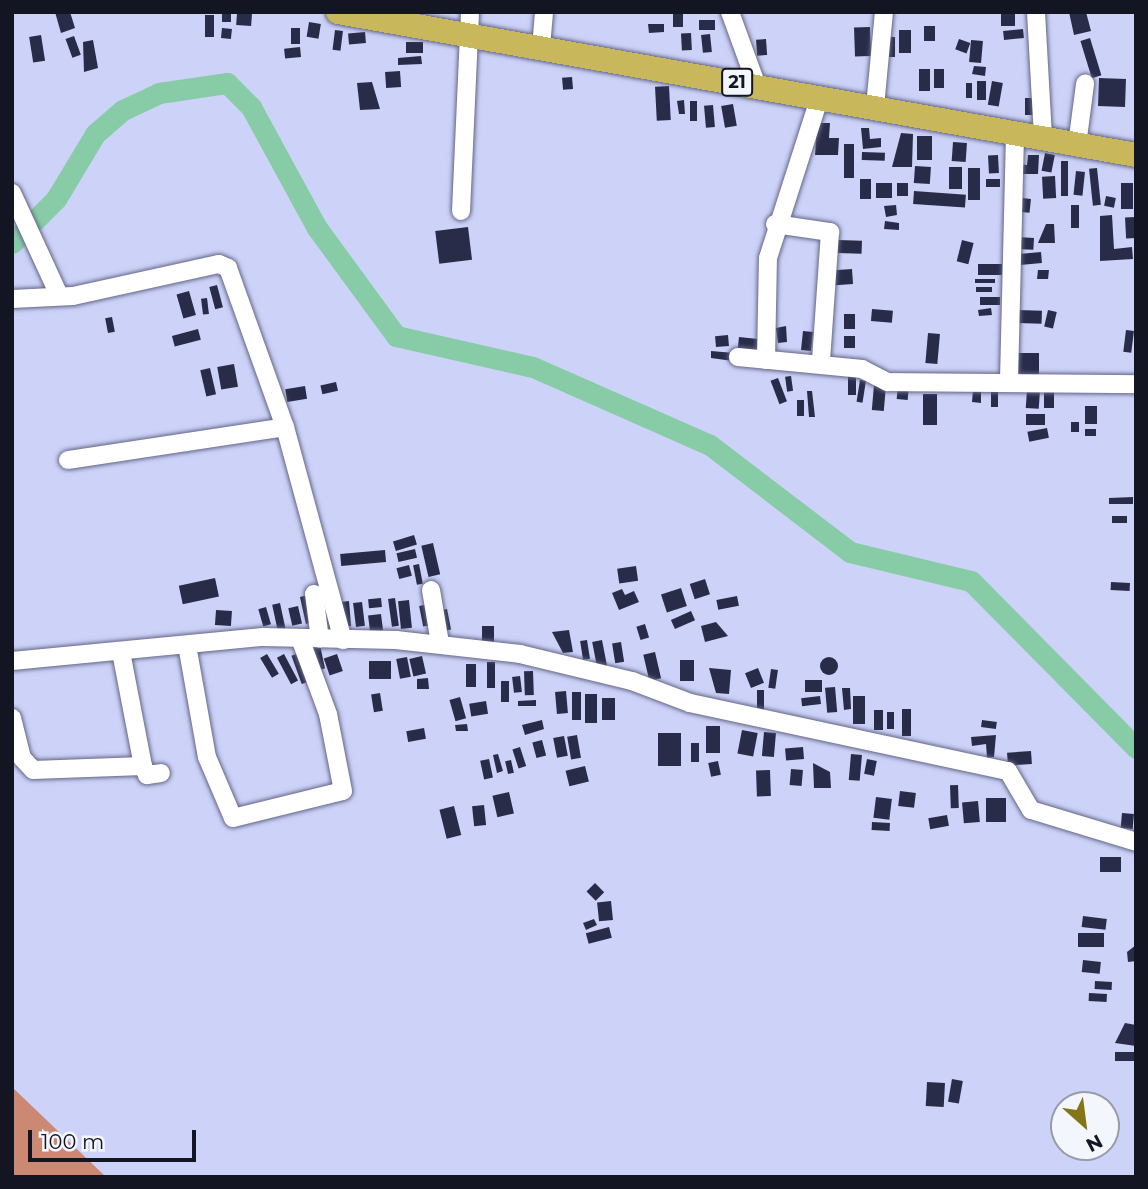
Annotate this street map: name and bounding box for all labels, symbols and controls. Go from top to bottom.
road number: 21 [720,68,754,96]
north arrow [1050,1091,1120,1161]
scale bar [32,1116,200,1160]
text: 100 m [41,1129,104,1154]
text: N [1082,1129,1106,1157]

